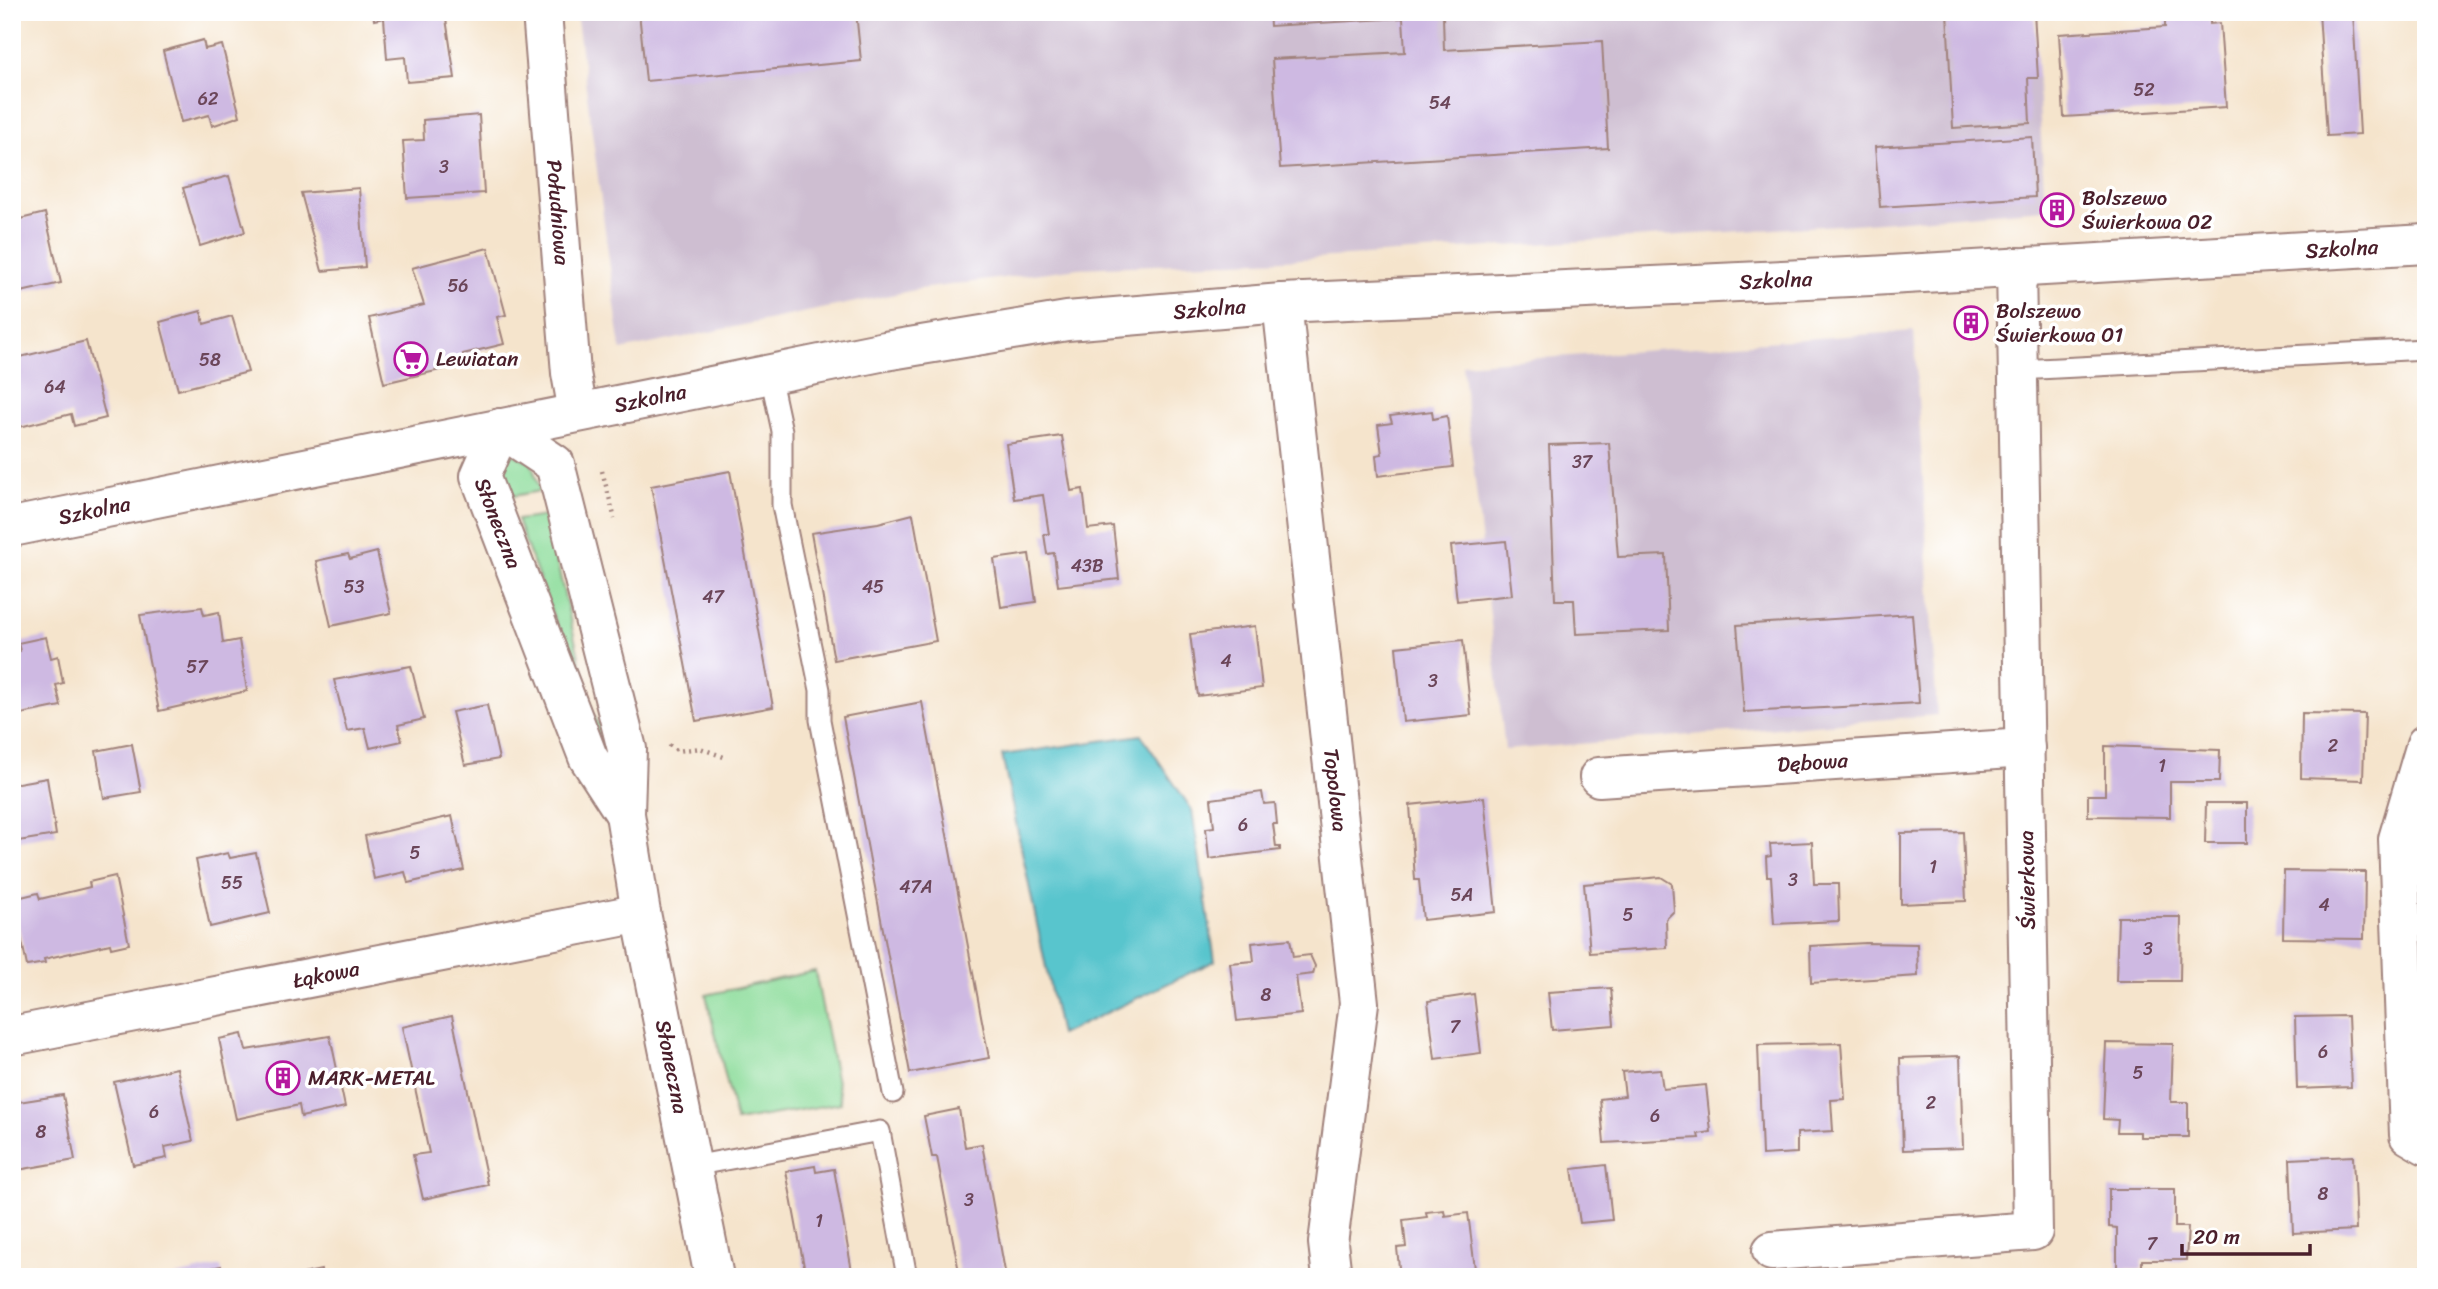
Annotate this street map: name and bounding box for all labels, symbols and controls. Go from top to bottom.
house number: 52 [2133,74,2155,106]
house number: 62 [198,83,218,115]
house number: 54 [1429,87,1451,119]
house number: 3 [439,151,449,183]
street label: Południowa [535,158,581,267]
place label: Bolszewo Świerkowa 02 [2082,179,2212,241]
building icon: Bolszewo Świerkowa 02 [2038,191,2076,229]
street label: Szkolna [2304,228,2380,270]
street label: Szkolna [1738,260,1813,301]
house number: 56 [447,270,469,302]
street label: Szkolna [1172,287,1248,331]
place label: Bolszewo Świerkowa 01 [1996,292,2123,354]
building icon: Bolszewo Świerkowa 01 [1952,304,1990,342]
supermarket icon: Lewiatan [392,340,430,378]
place label: Lewiatan [436,340,518,378]
house number: 58 [199,344,221,376]
house number: 64 [44,371,66,403]
street label: Szkolna [611,372,690,424]
house number: 37 [1572,446,1594,478]
street label: Słoneczna [463,472,533,575]
street label: Szkolna [55,484,134,536]
house number: 43B [1071,550,1103,582]
house number: 53 [344,571,365,603]
house number: 45 [862,571,884,603]
house number: 47 [702,581,725,613]
house number: 4 [1220,645,1232,677]
house number: 57 [186,651,209,683]
house number: 3 [1428,665,1438,697]
house number: 2 [2328,730,2338,762]
street label: Dębowa [1776,741,1849,784]
street label: Topolowa [1312,746,1359,834]
house number: 1 [2158,750,2166,782]
house number: 6 [1238,809,1248,841]
street label: Świerkowa [2007,829,2047,930]
house number: 5 [410,837,421,869]
house number: 1 [1929,851,1937,883]
house number: 3 [1788,864,1798,896]
house number: 55 [221,867,243,899]
house number: 47A [899,871,933,903]
house number: 5A [1451,879,1473,911]
house number: 4 [2318,889,2330,921]
house number: 5 [1623,899,1634,931]
house number: 3 [2143,933,2153,965]
street label: Łąkowa [289,949,363,1000]
house number: 8 [1261,979,1272,1011]
house number: 7 [1450,1011,1462,1043]
street label: Słoneczna [644,1016,700,1118]
house number: 6 [2318,1036,2328,1068]
house number: 5 [2133,1057,2144,1089]
building icon: MARK-METAL [264,1059,302,1097]
place label: MARK-METAL [308,1059,435,1097]
house number: 2 [1926,1087,1936,1119]
house number: 6 [149,1096,159,1128]
house number: 6 [1650,1100,1660,1132]
house number: 8 [36,1116,47,1148]
house number: 8 [2318,1178,2329,1210]
house number: 3 [964,1184,974,1216]
house number: 1 [815,1205,823,1237]
scale bar [2182,1212,2310,1256]
text: 20 m [2193,1218,2240,1256]
house number: 7 [2147,1228,2159,1260]

